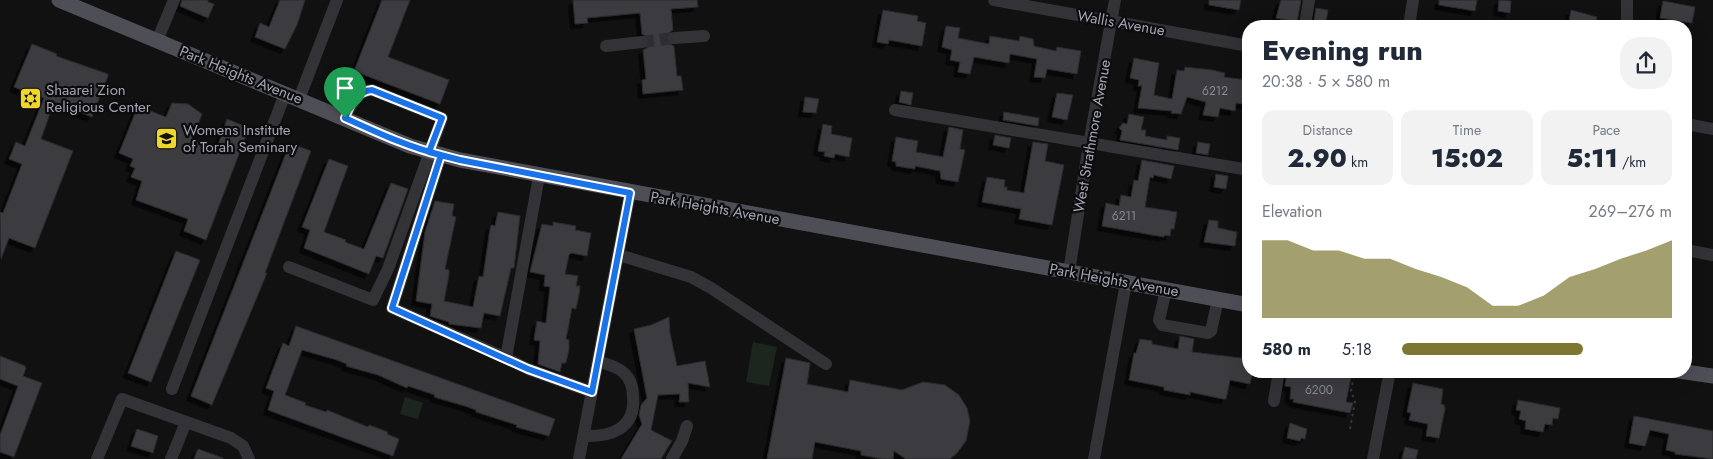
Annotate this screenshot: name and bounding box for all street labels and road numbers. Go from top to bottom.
street label: Wallis Avenue [1075,4,1167,42]
street label: Park Heights Avenue [176,40,306,110]
street label: West Strathmore Avenue [1068,58,1116,214]
street label: Park Heights Avenue [649,186,782,230]
street label: Park Heights Avenue [1048,258,1181,302]

